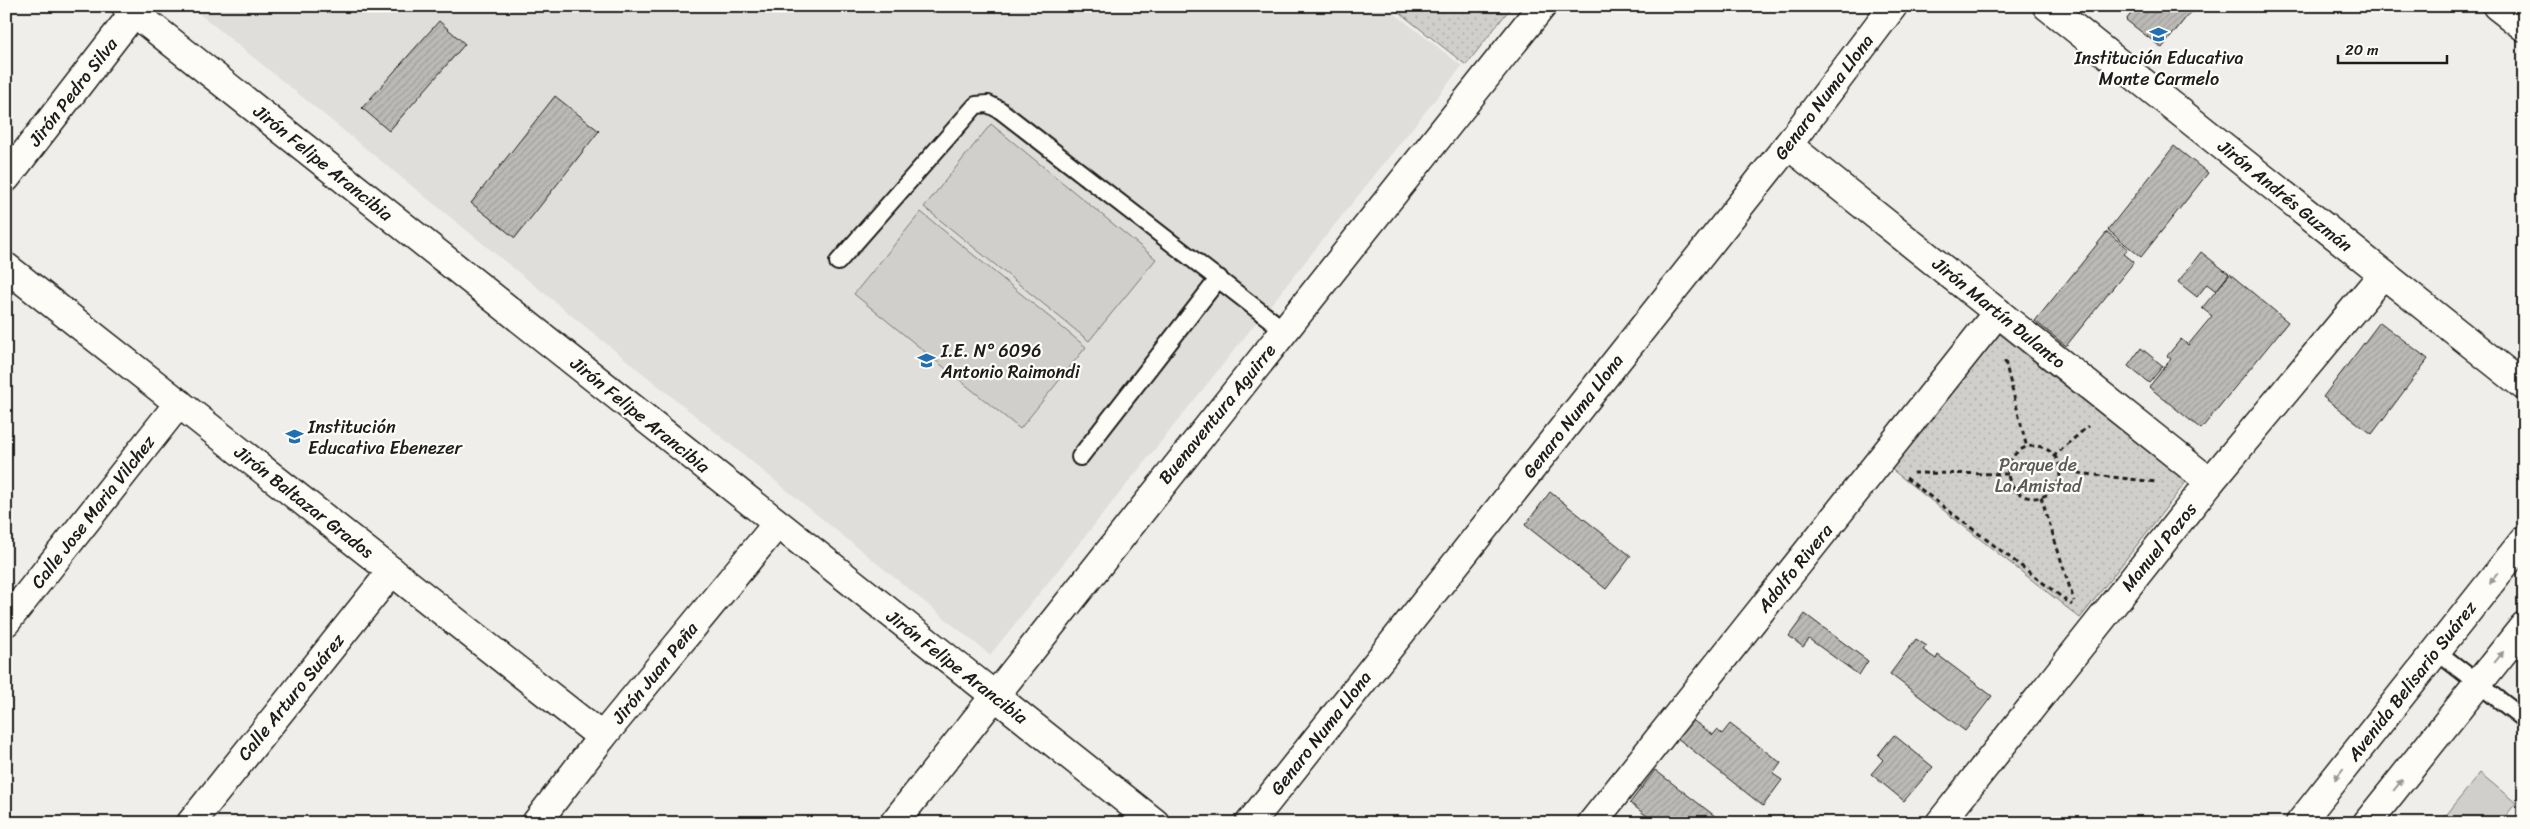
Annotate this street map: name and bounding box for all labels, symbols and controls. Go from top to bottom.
school or university icon: Institución Educativa Monte Carmelo [2149,25,2169,45]
street label: Genaro Numa Llona [1766,27,1882,167]
street label: Jirón Pedro Silva [19,30,127,155]
scale bar [2338,32,2446,64]
text: 20 m [2345,37,2379,63]
place label: Institución Educativa Monte Carmelo [2073,42,2244,95]
street label: Jirón Felipe Arancibia [245,96,401,230]
street label: Jirón Andrés Guzmán [2210,131,2360,261]
street label: Jirón Martín Dulanto [1924,248,2073,377]
place label: I.E. N° 6096 Antonio Raimondi [940,335,1081,388]
street label: Buenaventura Aguirre [1150,336,1284,492]
street label: Genaro Numa Llona [1514,347,1632,485]
street label: Jirón Felipe Arancibia [562,348,718,482]
school or university icon: I.E. N° 6096 Antonio Raimondi [917,351,937,371]
place label: Institución Educativa Ebenezer [307,411,464,464]
school or university icon: Institución Educativa Ebenezer [284,427,304,447]
street label: Calle Jose Maria Vilchez [22,428,164,596]
street label: Jirón Baltazar Grados [226,436,381,567]
park label: Parque de La Amistad [1995,449,2083,502]
street label: Manuel Pazos [2113,495,2206,599]
street label: Adolfo Rivera [1748,516,1842,620]
one-way arrow [2488,571,2499,584]
street label: Avenida Belisario Suárez [2338,593,2485,769]
street label: Jirón Felipe Arancibia [878,601,1036,733]
street label: Jirón Juan Peña [603,614,707,732]
street label: Calle Arturo Suárez [229,626,353,768]
one-way arrow [2493,651,2504,664]
street label: Genaro Numa Llona [1262,664,1380,802]
one-way arrow [2333,767,2344,780]
one-way arrow [2392,778,2403,791]

